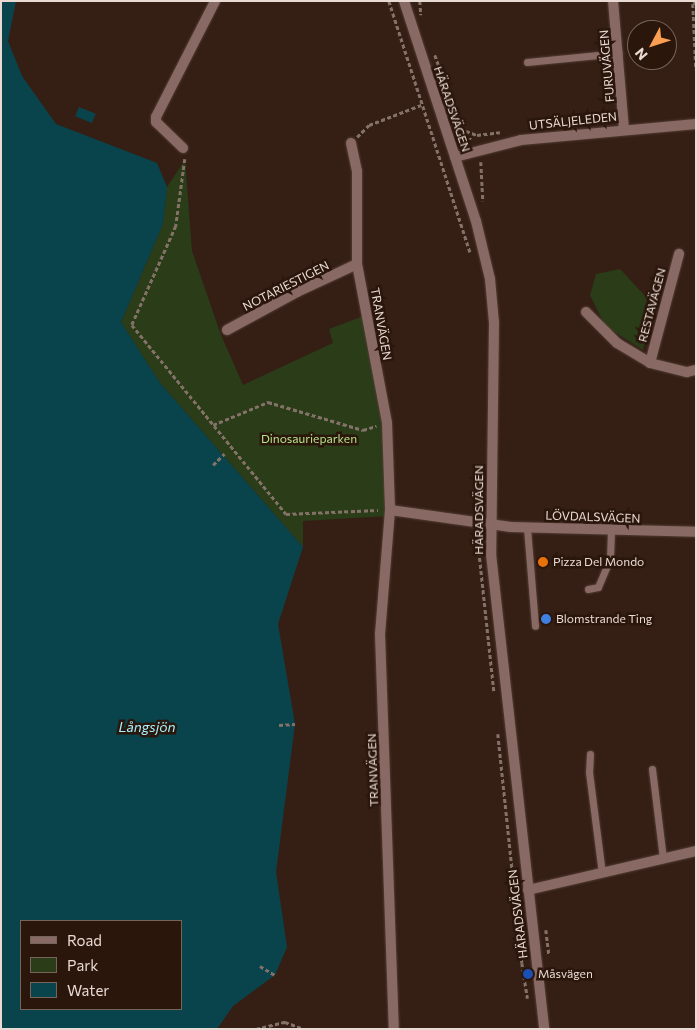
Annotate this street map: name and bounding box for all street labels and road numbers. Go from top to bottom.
street label: FURUVÄGEN [597,29,617,103]
street label: HÄRADSVÄGEN [431,64,473,154]
street label: UTSÄLJELEDEN [528,109,618,133]
street label: NOTARIESTIGEN [240,258,332,314]
street label: RESTAVÄGEN [635,266,669,344]
street label: TRANVÄGEN [368,287,394,361]
street label: HÄRADSVÄGEN [472,465,486,555]
street label: LÖVDALSVÄGEN [545,508,641,526]
street label: TRANVÄGEN [365,733,381,807]
street label: HÄRADSVÄGEN [505,869,531,959]

